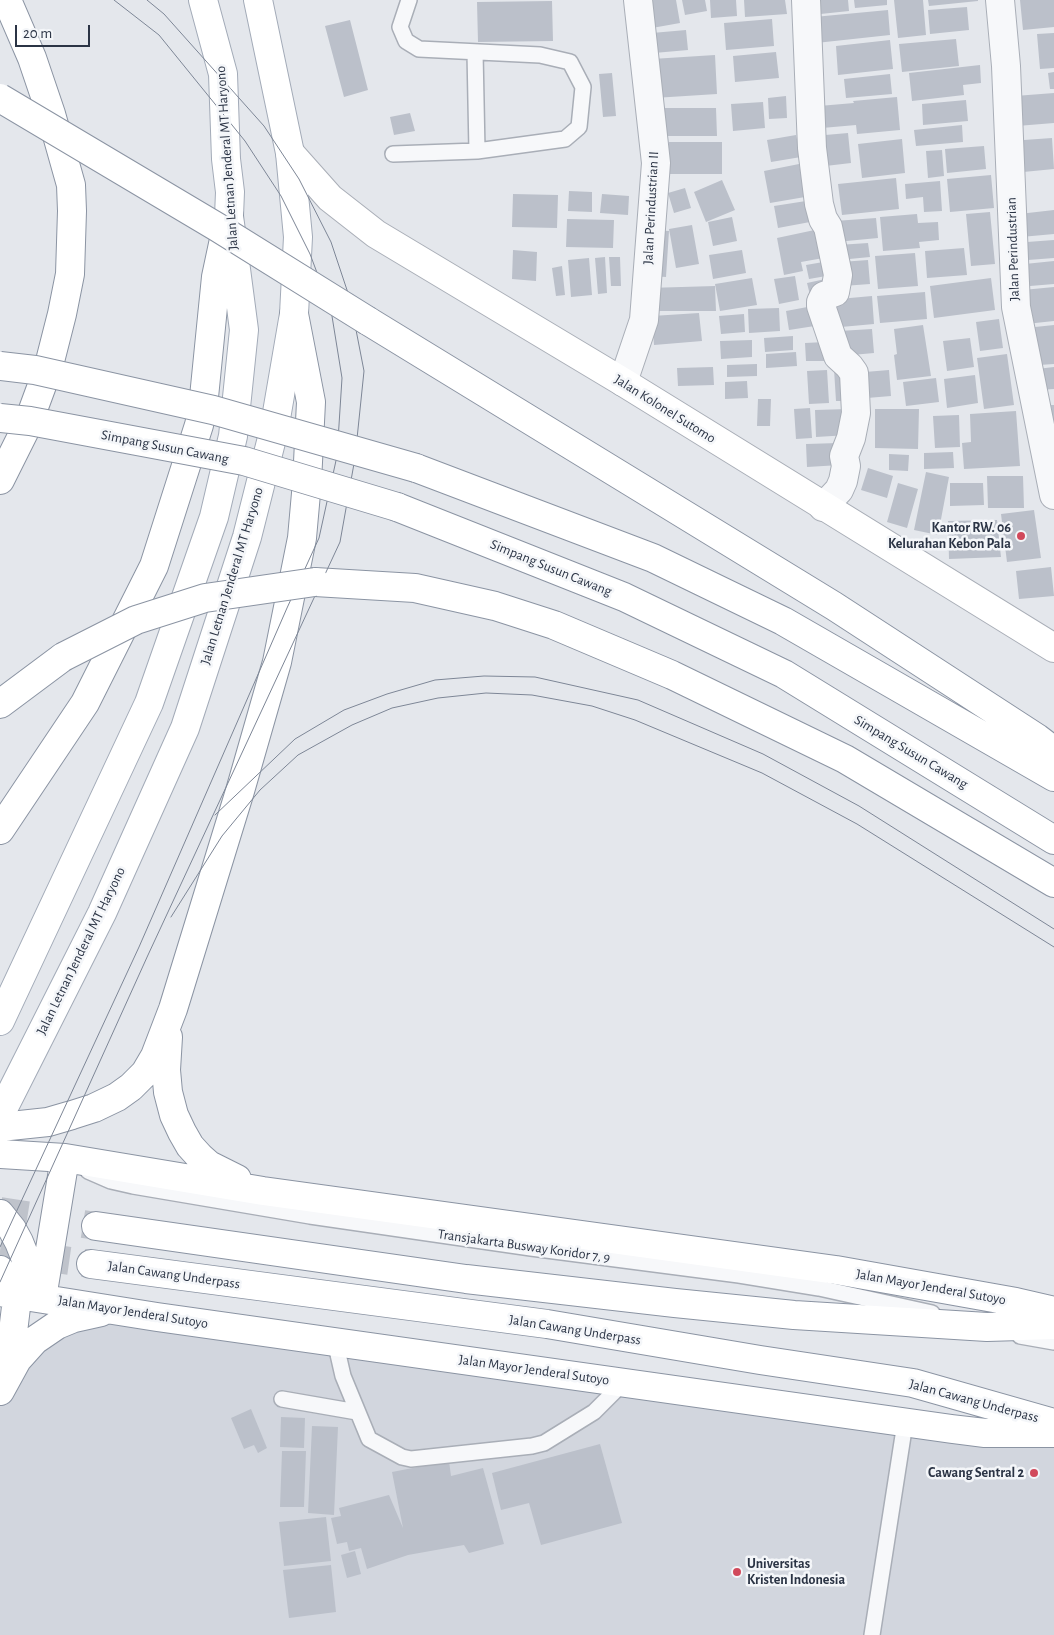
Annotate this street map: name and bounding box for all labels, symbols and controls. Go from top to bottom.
scale bar [18,15,92,47]
text: 20 m [23,26,52,41]
street label: Jalan Letnan Jenderal MT Haryono [212,65,242,251]
street label: Jalan Perindustrian II [640,151,662,265]
street label: Jalan Perindustrian [1003,197,1023,301]
street label: Jalan Kolonel Sutomo [611,371,719,447]
street label: Simpang Susun Cawang [100,426,230,468]
street label: Jalan Letnan Jenderal MT Haryono [197,485,267,667]
place label: Kantor RW. 06 Kelurahan Kebon Pala [888,520,1011,552]
marker: Kantor RW. 06 Kelurahan Kebon Pala [1015,530,1027,542]
street label: Simpang Susun Cawang [488,536,614,600]
street label: Simpang Susun Cawang [851,711,971,793]
street label: Jalan Letnan Jenderal MT Haryono [33,864,129,1038]
street label: Transjakarta Busway Koridor 7, 9 [437,1226,611,1266]
street label: Jalan Cawang Underpass [107,1257,241,1293]
street label: Jalan Mayor Jenderal Sutoyo [855,1266,1007,1308]
street label: Jalan Mayor Jenderal Sutoyo [57,1292,209,1332]
street label: Jalan Cawang Underpass [508,1311,642,1349]
street label: Jalan Mayor Jenderal Sutoyo [458,1351,610,1389]
street label: Jalan Cawang Underpass [907,1376,1041,1426]
place label: Cawang Sentral 2 [928,1465,1024,1481]
marker: Cawang Sentral 2 [1028,1467,1040,1479]
place label: Universitas Kristen Indonesia [747,1556,845,1588]
marker: Universitas Kristen Indonesia [731,1566,743,1578]

